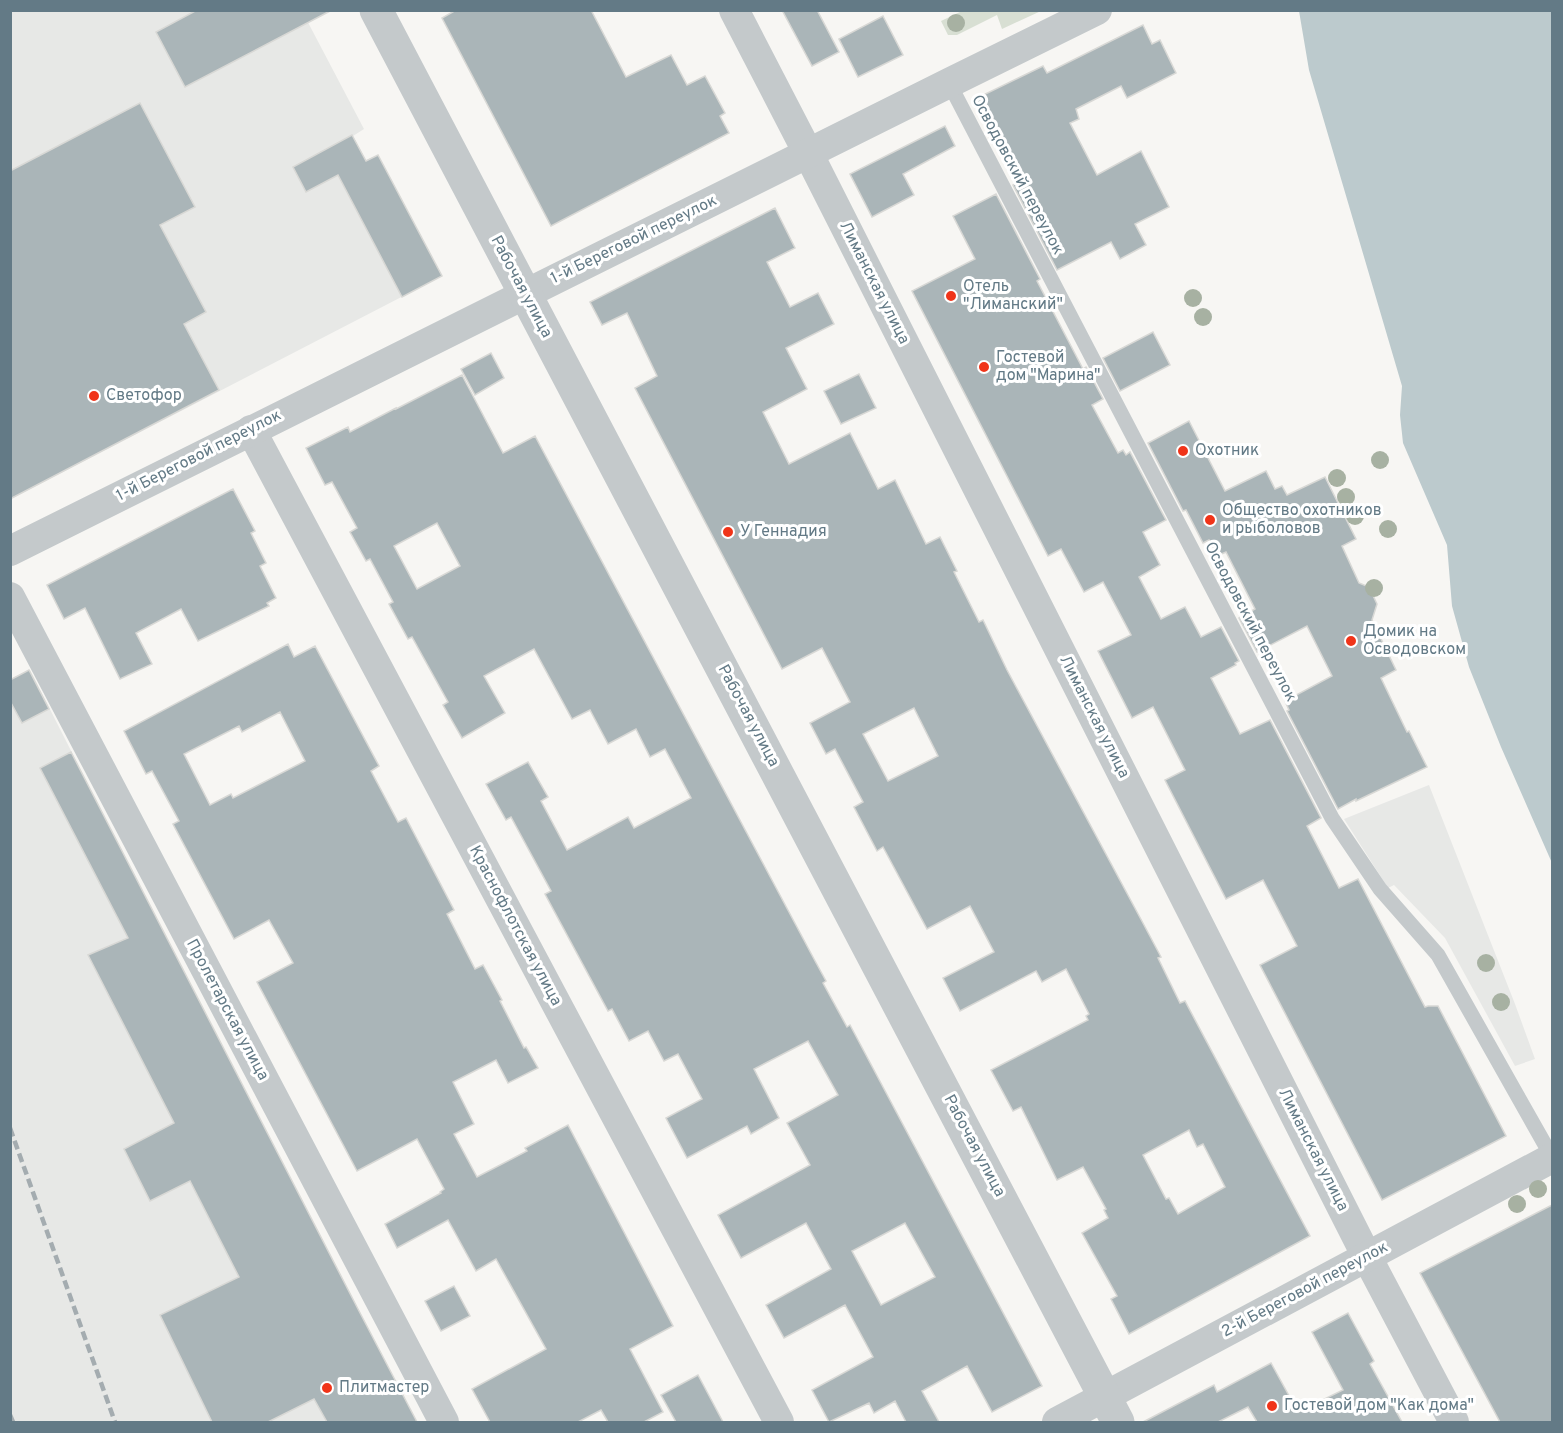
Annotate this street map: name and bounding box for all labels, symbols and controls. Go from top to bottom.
street label: Осводовский переулок [966,92,1068,258]
street label: 1-й Береговой переулок [548,191,720,289]
street label: Лиманская улица [834,218,914,348]
street label: Рабочая улица [486,232,556,342]
place label: Отель "Лиманский" [963,277,1063,315]
marker: Отель "Лиманский" [944,289,958,303]
place label: Гостевой дом "Марина" [996,348,1101,386]
marker: Гостевой дом "Марина" [977,360,991,374]
place label: Светофор [106,386,182,406]
marker: Светофор [87,389,101,403]
street label: 1-й Береговой переулок [113,406,285,506]
place label: Охотник [1195,441,1259,461]
marker: Охотник [1176,444,1190,458]
place label: Общество охотников и рыболовов [1222,501,1382,539]
marker: Общество охотников и рыболовов [1203,513,1217,527]
place label: У Геннадия [740,522,827,542]
marker: У Геннадия [721,525,735,539]
street label: Осводовский переулок [1199,539,1301,705]
place label: Домик на Осводовском [1363,622,1466,660]
marker: Домик на Осводовском [1344,634,1358,648]
street label: Лиманская улица [1054,652,1134,782]
street label: Рабочая улица [713,661,783,771]
street label: Краснофлотская улица [464,842,566,1010]
street label: Пролетарская улица [181,936,273,1084]
street label: Лиманская улица [1273,1085,1353,1215]
street label: Рабочая улица [939,1091,1009,1201]
street label: 2-й Береговой переулок [1218,1238,1392,1342]
place label: Плитмастер [339,1378,429,1398]
marker: Плитмастер [320,1381,334,1395]
place label: Гостевой дом "Как дома" [1284,1396,1474,1416]
marker: Гостевой дом "Как дома" [1265,1399,1279,1413]

